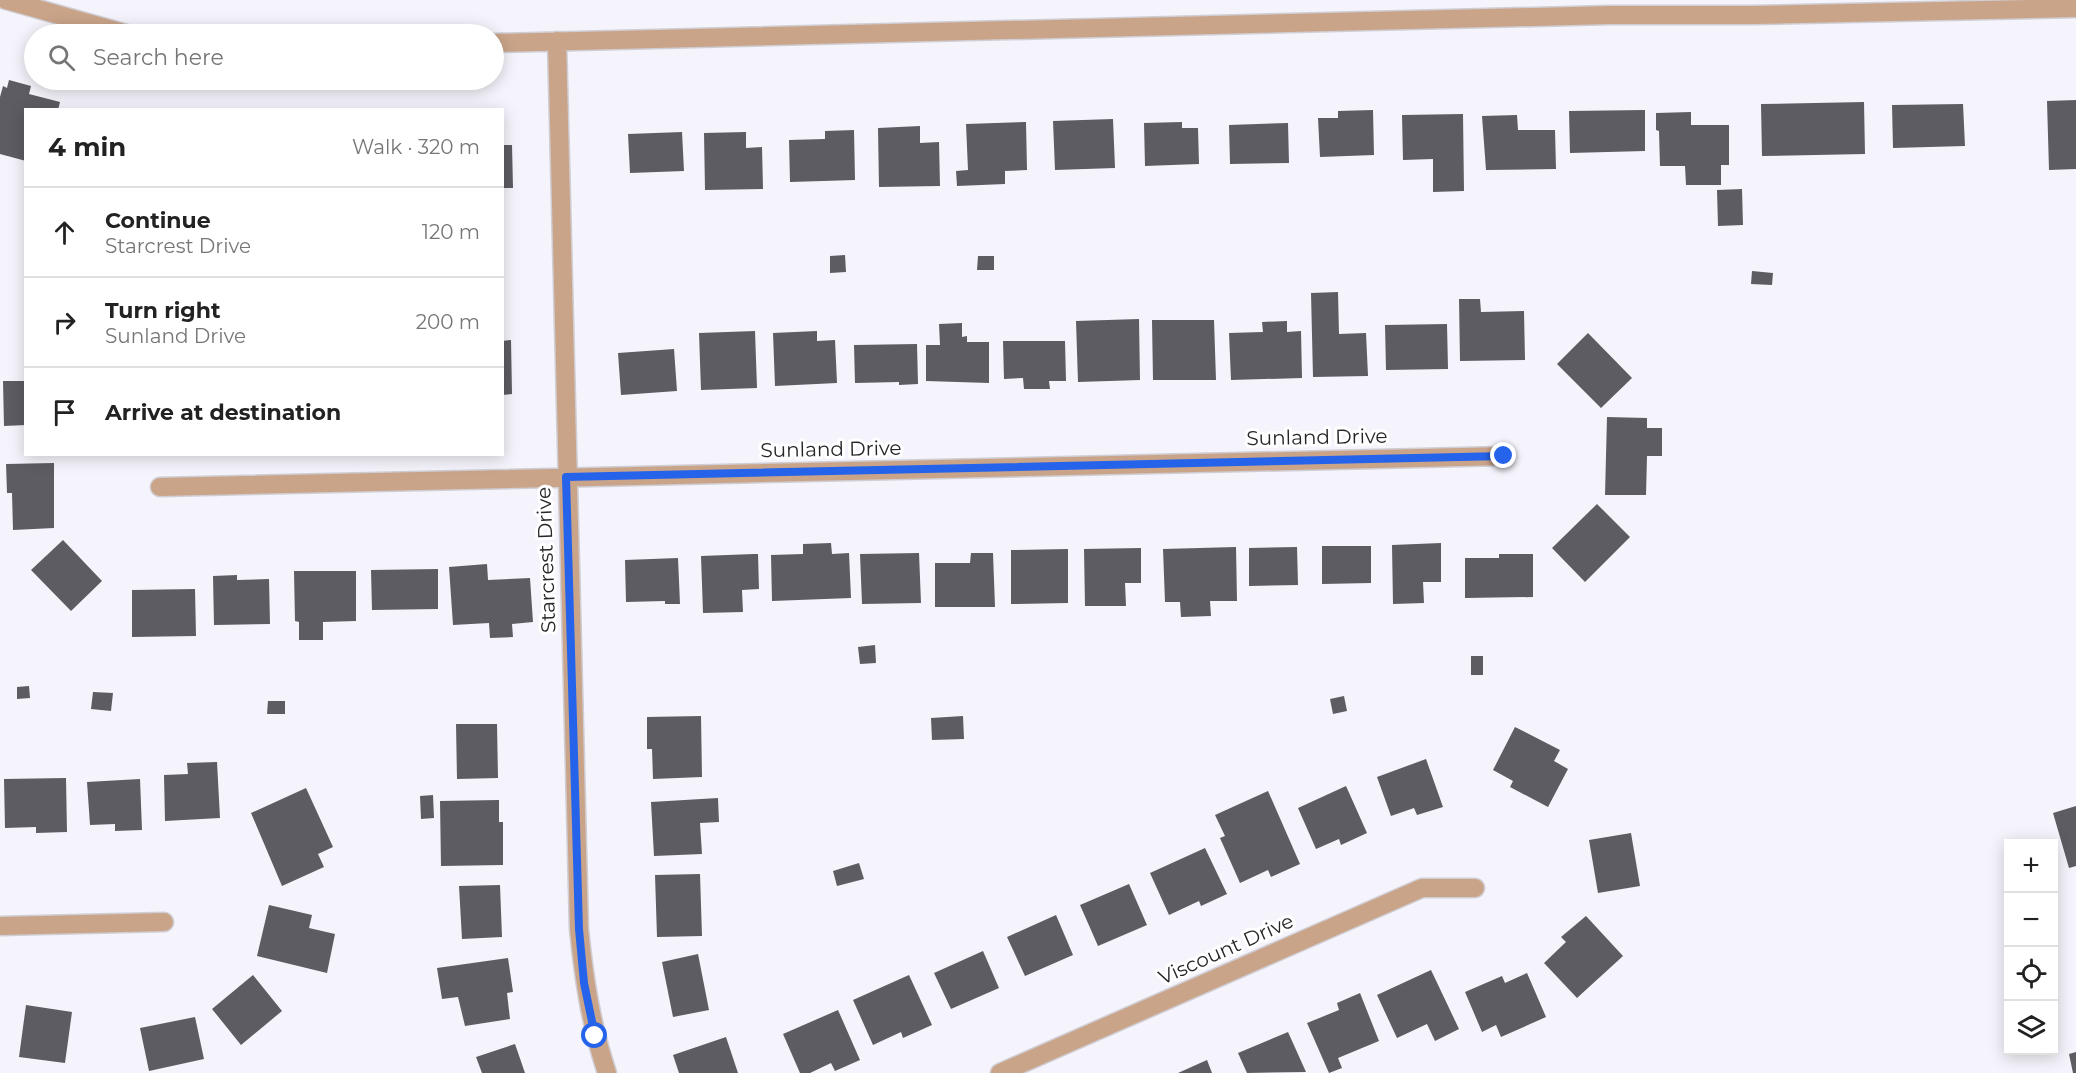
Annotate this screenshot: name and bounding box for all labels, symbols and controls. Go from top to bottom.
search box [24,24,504,90]
icon: search [45,41,78,74]
text: Search here [93,44,224,71]
text: 4 min [48,131,126,163]
text: Walk · 320 m [352,135,480,159]
text: Continue [105,207,211,234]
icon: ahead [48,216,81,249]
text: 120 m [422,220,480,244]
text: Starcrest Drive [105,234,251,258]
text: Turn right [105,297,220,324]
icon: right [48,306,81,339]
text: 200 m [416,310,480,334]
text: Sunland Drive [105,324,246,348]
icon: arrive [48,396,81,429]
text: Arrive at destination [105,399,341,426]
street label: Sunland Drive [1246,424,1388,450]
street label: Sunland Drive [760,436,902,462]
route end [1490,442,1516,468]
street label: Starcrest Drive [531,487,561,633]
map controls [2004,839,2058,1055]
button: + [2004,839,2058,893]
button: − [2004,893,2058,947]
street label: Viscount Drive [1155,909,1297,989]
button: locate [2004,947,2058,1001]
button: layers [2004,1001,2058,1055]
route start [581,1022,607,1048]

